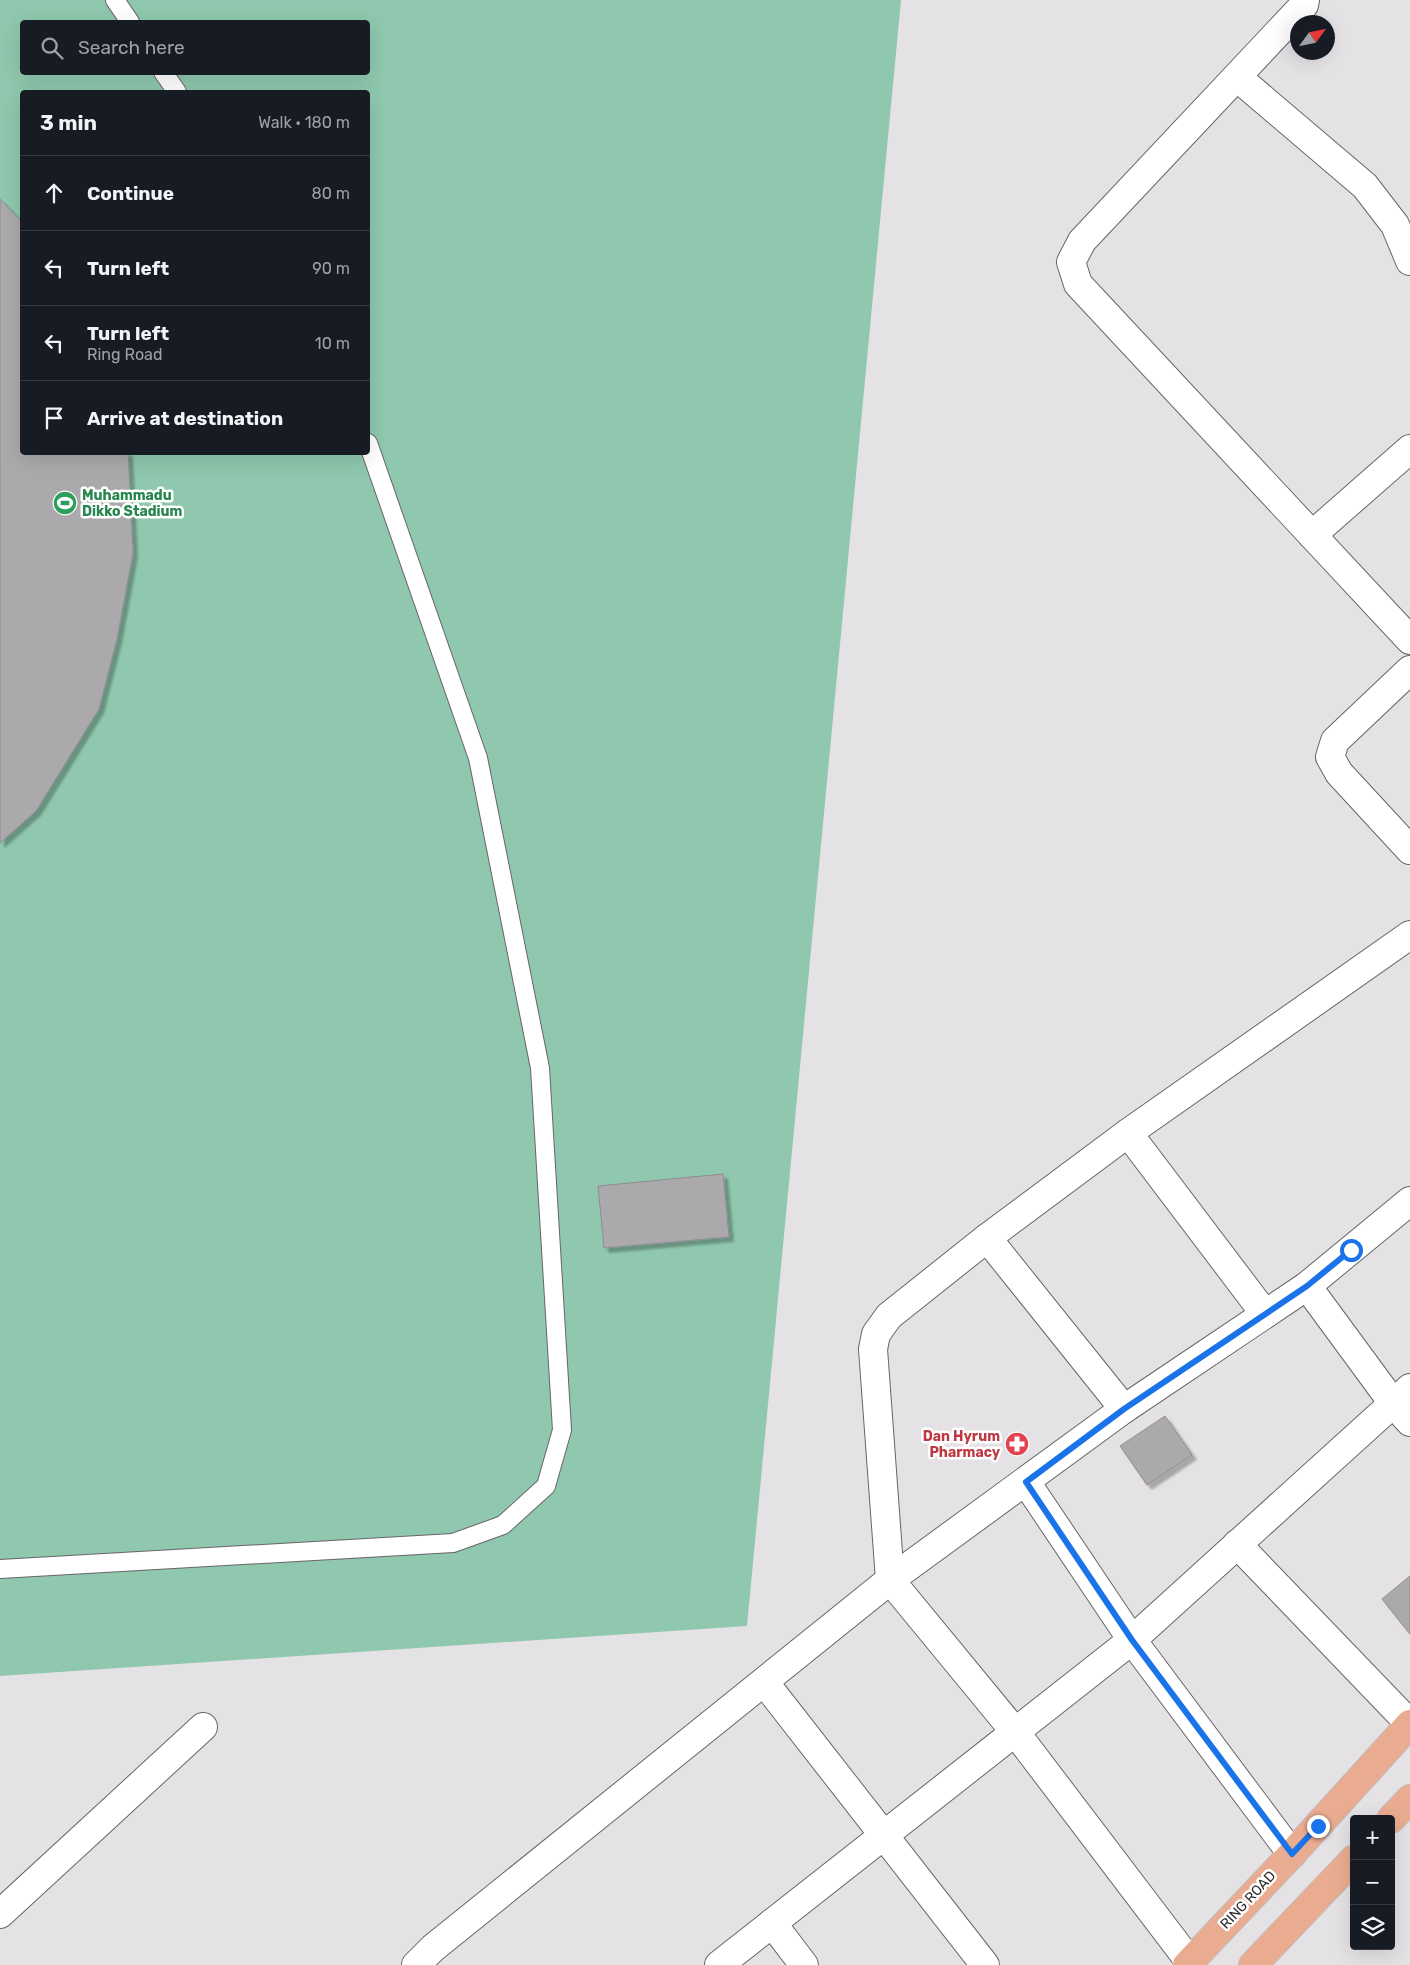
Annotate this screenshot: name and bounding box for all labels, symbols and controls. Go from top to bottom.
north arrow [1290,15,1335,60]
search box [20,20,370,75]
icon: search [38,34,66,62]
text: Search here [78,36,185,59]
text: 3 min [40,110,97,135]
text: Walk · 180 m [258,113,350,132]
icon: ahead [40,179,68,207]
text: Continue [87,182,174,205]
text: 80 m [312,184,350,203]
icon: left [40,254,68,282]
text: Turn left [87,257,169,280]
text: 90 m [312,259,350,278]
text: Turn left [87,322,169,345]
icon: left [40,329,68,357]
text: 10 m [315,334,350,353]
text: Ring Road [87,345,162,364]
icon: arrive [40,404,68,432]
text: Arrive at destination [87,407,283,430]
place label: Muhammadu Dikko Stadium [82,487,183,520]
sports icon: Muhammadu Dikko Stadium [52,490,78,516]
route start [1340,1239,1363,1262]
place label: Dan Hyrum Pharmacy [923,1428,1001,1461]
pharmacy icon: Dan Hyrum Pharmacy [1004,1431,1030,1457]
route end [1307,1815,1330,1838]
map controls [1350,1815,1395,1950]
button: + [1350,1815,1395,1860]
button: − [1350,1860,1395,1905]
street label: RING ROAD [1217,1867,1279,1933]
button: layers [1350,1905,1395,1950]

